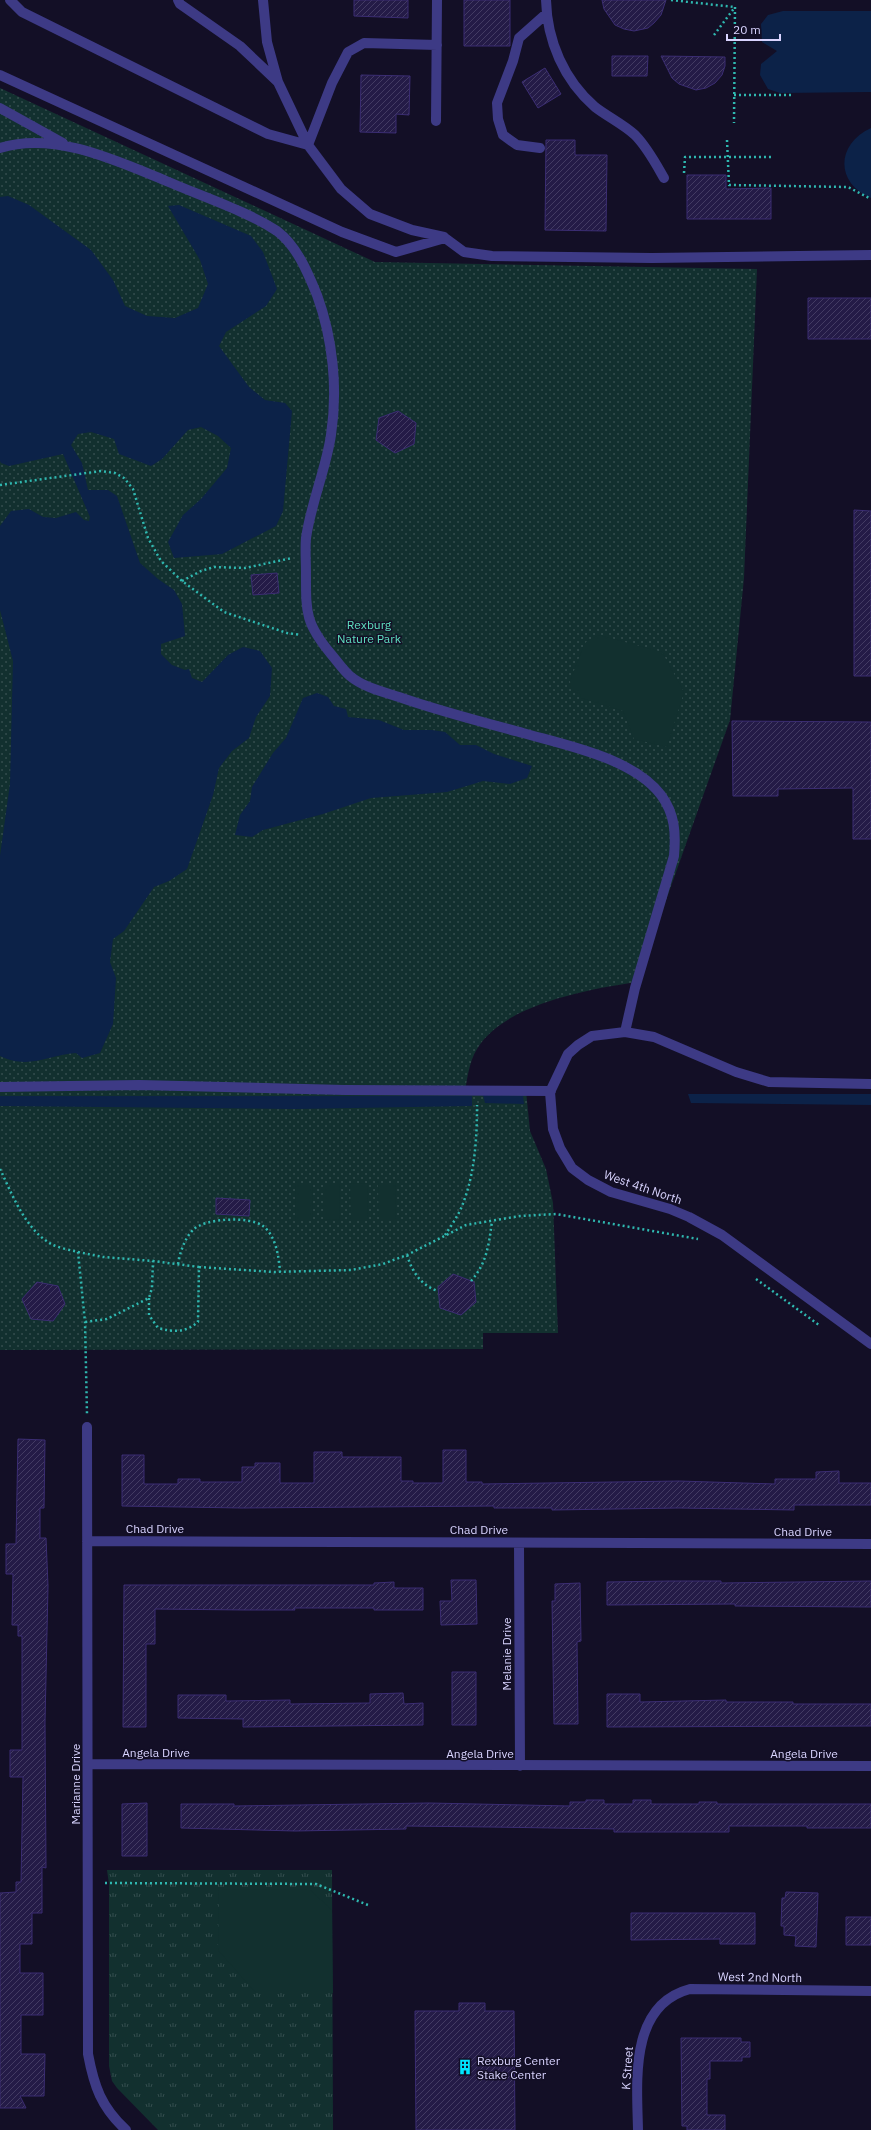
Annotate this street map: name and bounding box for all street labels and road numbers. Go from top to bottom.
street label: West 4th North [602,1167,684,1207]
street label: Chad Drive [126,1521,185,1536]
street label: Chad Drive [450,1522,509,1537]
street label: Chad Drive [774,1524,833,1539]
street label: Melanie Drive [499,1617,514,1691]
street label: Marianne Drive [68,1743,83,1824]
street label: Angela Drive [122,1745,190,1760]
street label: Angela Drive [446,1746,514,1761]
street label: Angela Drive [770,1746,838,1761]
street label: West 2nd North [718,1969,802,1985]
street label: K Street [618,2046,636,2090]

